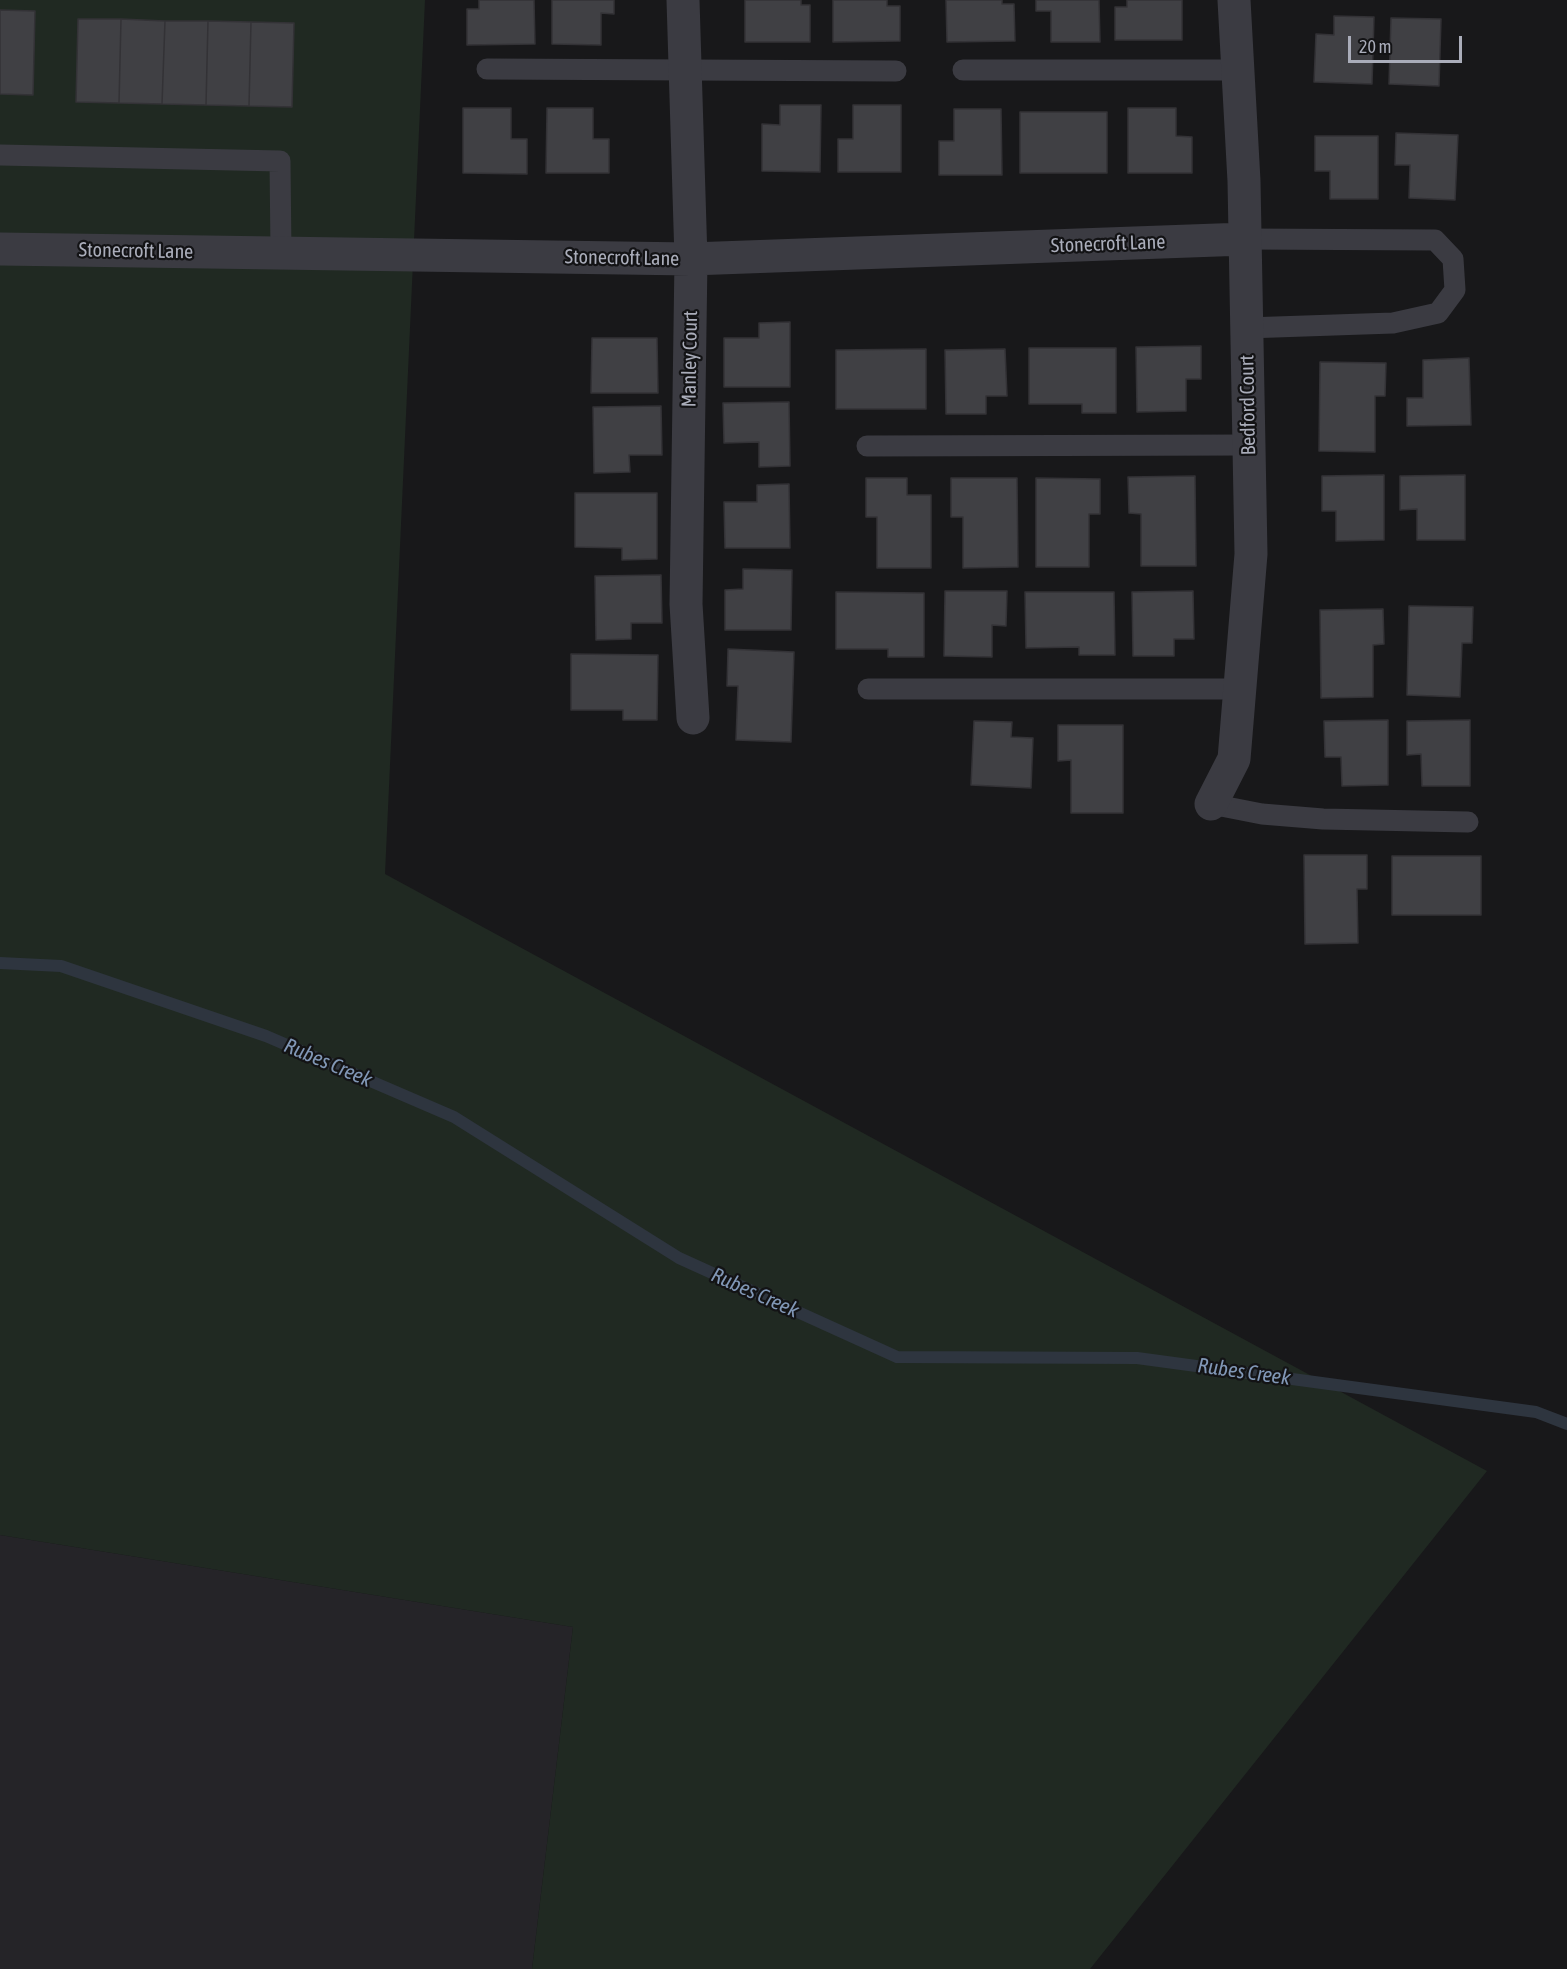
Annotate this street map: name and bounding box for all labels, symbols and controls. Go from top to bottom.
scale bar [1351,24,1465,62]
text: 20 m [1359,36,1391,57]
street label: Stonecroft Lane [1050,230,1166,258]
street label: Stonecroft Lane [79,238,193,264]
street label: Stonecroft Lane [565,245,679,271]
street label: Manley Court [677,310,703,408]
street label: Bedford Court [1235,355,1261,455]
water label: Rubes Creek [280,1033,376,1093]
water label: Rubes Creek [707,1263,803,1323]
water label: Rubes Creek [1196,1353,1292,1391]

